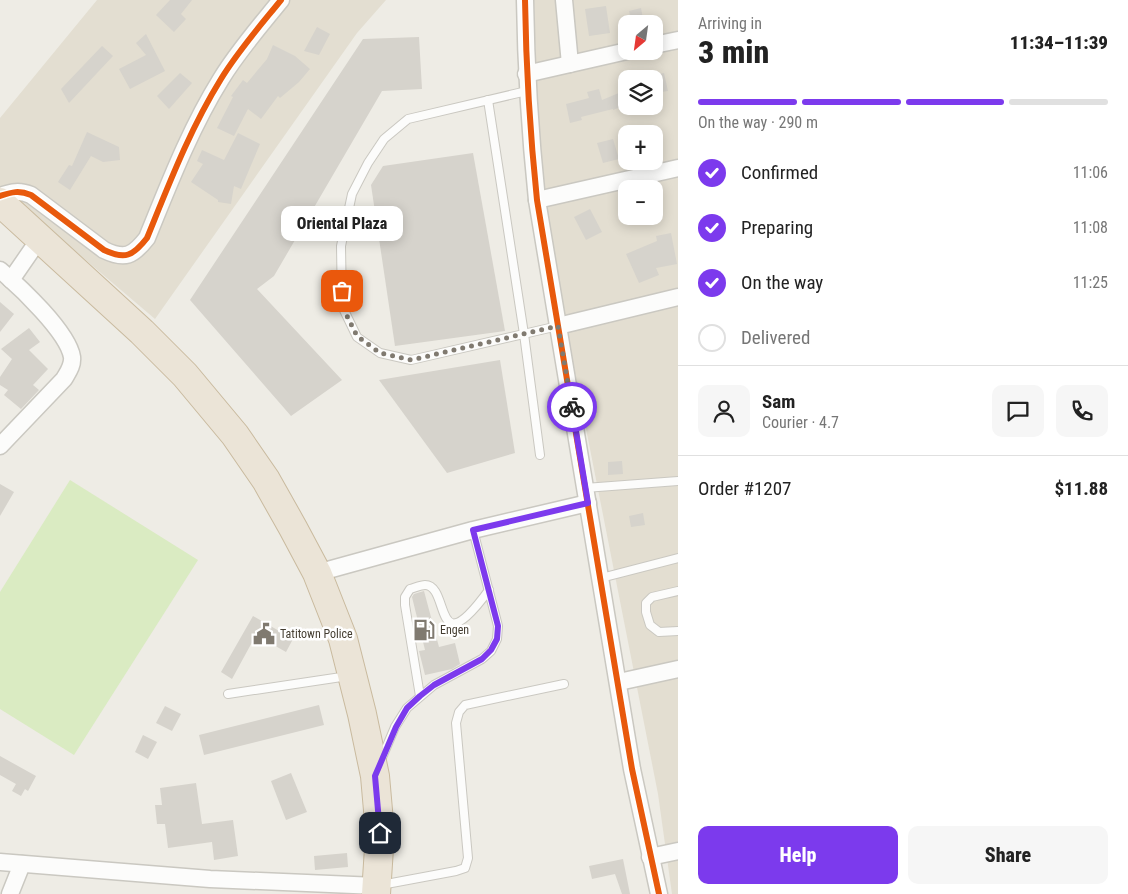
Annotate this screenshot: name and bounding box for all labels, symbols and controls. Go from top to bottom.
text: Arriving in [698,14,762,33]
north arrow [618,15,662,60]
map controls [618,15,663,225]
text: 11:34–11:39 [1010,31,1108,54]
text: 3 min [698,33,769,71]
button: layers [618,70,663,115]
text: On the way · 290 m [698,113,818,132]
button: + [618,125,663,170]
icon: check [698,159,726,187]
text: Confirmed [741,161,818,184]
text: 11:06 [1073,163,1108,182]
button: − [618,180,663,225]
callout: Oriental Plaza [281,206,403,241]
text: Oriental Plaza [297,214,387,233]
icon: check [698,214,726,242]
text: Preparing [741,216,813,239]
text: 11:08 [1073,218,1108,237]
icon: check [698,269,726,297]
pin [321,270,363,312]
text: On the way [741,271,823,294]
text: 11:25 [1073,273,1108,292]
icon: bag [328,277,356,305]
text: Delivered [741,326,810,349]
courier [547,382,597,432]
button: person [698,385,750,437]
button: chat [992,385,1044,437]
button: phone [1056,385,1108,437]
text: Sam [762,390,795,413]
icon: bike [558,393,586,421]
text: Courier · 4.7 [762,413,839,432]
text: Order #1207 [698,477,791,500]
text: $11.88 [1054,477,1108,500]
fuel station icon: Engen [411,617,437,643]
public building icon: Tatitown Police [251,621,277,647]
place label: Engen [440,623,469,637]
place label: Tatitown Police [280,627,353,641]
pin [359,812,401,854]
icon: home [366,819,394,847]
button: Help [698,826,898,884]
button: Share [908,826,1108,884]

